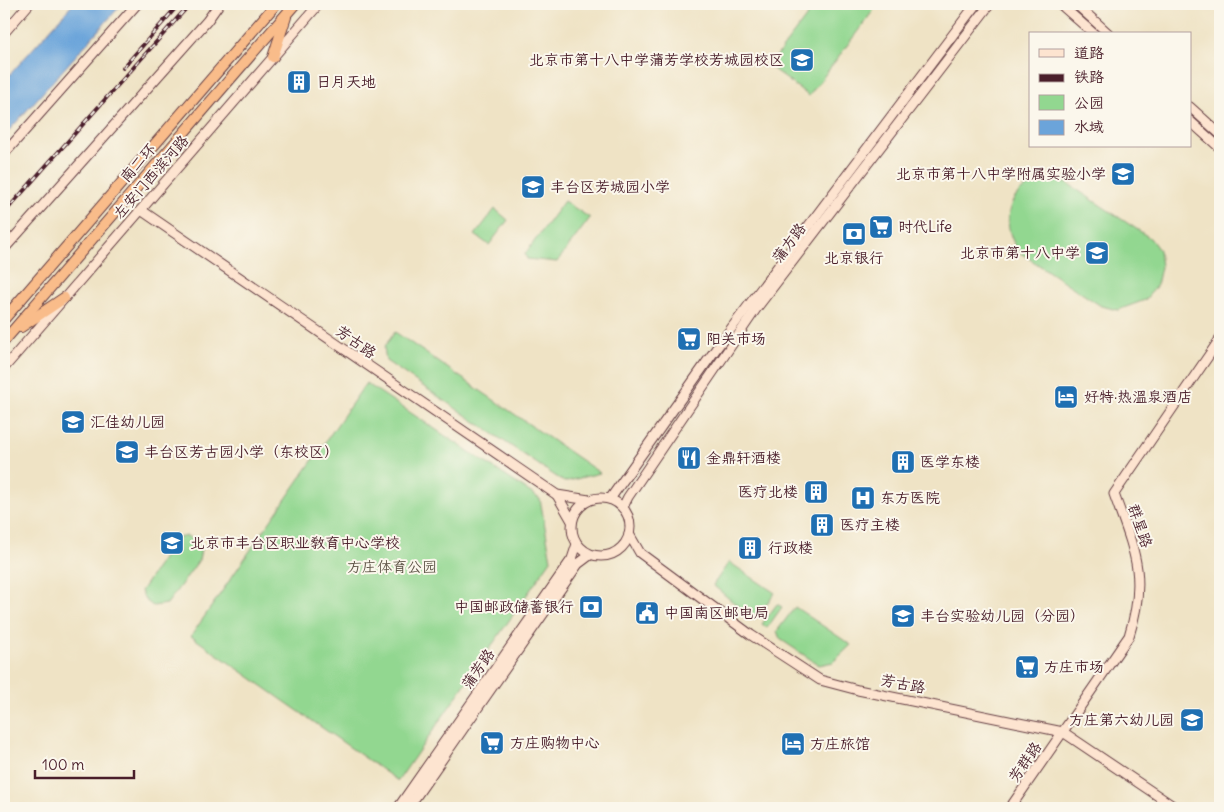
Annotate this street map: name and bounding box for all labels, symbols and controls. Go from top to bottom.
legend [1029,32,1192,148]
text: 道路 [1074,43,1104,62]
school or university icon: 北京市第十八中学蒲芳学校芳城园校区 [789,47,815,73]
place label: 北京市第十八中学蒲芳学校芳城园校区 [529,50,784,69]
text: 铁路 [1074,67,1104,86]
building icon: 日月天地 [286,69,312,95]
place label: 日月天地 [316,72,376,91]
text: 公园 [1074,93,1104,112]
text: 水域 [1074,117,1104,136]
street label: 左安门西滨河路 [109,131,192,223]
street label: 南二环 [116,139,160,186]
school or university icon: 北京市第十八中学附属实验小学 [1110,161,1136,187]
place label: 北京市第十八中学附属实验小学 [896,164,1106,183]
school or university icon: 丰台区芳城园小学 [520,174,546,200]
place label: 丰台区芳城园小学 [550,177,670,196]
supermarket icon: 时代Life [868,214,894,240]
place label: 时代Life [898,217,952,236]
street label: 蒲方路 [767,219,810,266]
bank icon: 北京银行 [841,221,867,247]
school or university icon: 北京市第十八中学 [1084,240,1110,266]
place label: 北京市第十八中学 [960,243,1080,262]
place label: 北京银行 [824,248,884,267]
street label: 芳古路 [332,321,380,362]
supermarket icon: 阳关市场 [676,326,702,352]
place label: 阳关市场 [706,329,766,348]
hotel icon: 好特·热温泉酒店 [1053,384,1079,410]
place label: 好特·热温泉酒店 [1084,387,1192,406]
school or university icon: 汇佳幼儿园 [60,409,86,435]
place label: 汇佳幼儿园 [90,412,165,431]
school or university icon: 丰台区芳古园小学（东校区） [114,439,140,465]
place label: 丰台区芳古园小学（东校区） [144,442,339,461]
restaurant icon: 金鼎轩酒楼 [676,445,702,471]
place label: 金鼎轩酒楼 [706,448,781,467]
building icon: 医学东楼 [890,449,916,475]
place label: 医学东楼 [920,452,980,471]
building icon: 医疗北楼 [803,479,829,505]
place label: 医疗北楼 [738,482,798,501]
hospital icon: 东方医院 [850,485,876,511]
place label: 东方医院 [880,488,940,507]
street label: 群星路 [1124,501,1157,550]
building icon: 医疗主楼 [809,512,835,538]
place label: 医疗主楼 [840,515,900,534]
school or university icon: 北京市丰台区职业教育中心学校 [159,530,185,556]
place label: 北京市丰台区职业教育中心学校 [190,533,400,552]
building icon: 行政楼 [737,535,763,561]
place label: 行政楼 [768,538,813,557]
park label: 方庄体育公园 [347,557,437,576]
bank icon: 中国邮政储蓄银行 [578,594,604,620]
place label: 中国邮政储蓄银行 [454,597,574,616]
public building icon: 中国南区邮电局 [634,600,660,626]
place label: 中国南区邮电局 [664,603,769,622]
school or university icon: 丰台实验幼儿园（分园） [890,603,916,629]
place label: 丰台实验幼儿园（分园） [920,606,1085,625]
street label: 蒲芳路 [457,645,498,693]
supermarket icon: 方庄市场 [1014,654,1040,680]
place label: 方庄市场 [1044,657,1104,676]
street label: 芳古路 [879,670,927,697]
school or university icon: 方庄第六幼儿园 [1179,707,1205,733]
place label: 方庄第六幼儿园 [1069,710,1174,729]
supermarket icon: 方庄购物中心 [479,730,505,756]
hotel icon: 方庄旅馆 [780,731,806,757]
place label: 方庄购物中心 [510,733,600,752]
place label: 方庄旅馆 [810,734,870,753]
street label: 芳群路 [1004,738,1045,786]
scale bar [35,747,134,779]
text: 100 m [42,755,84,774]

